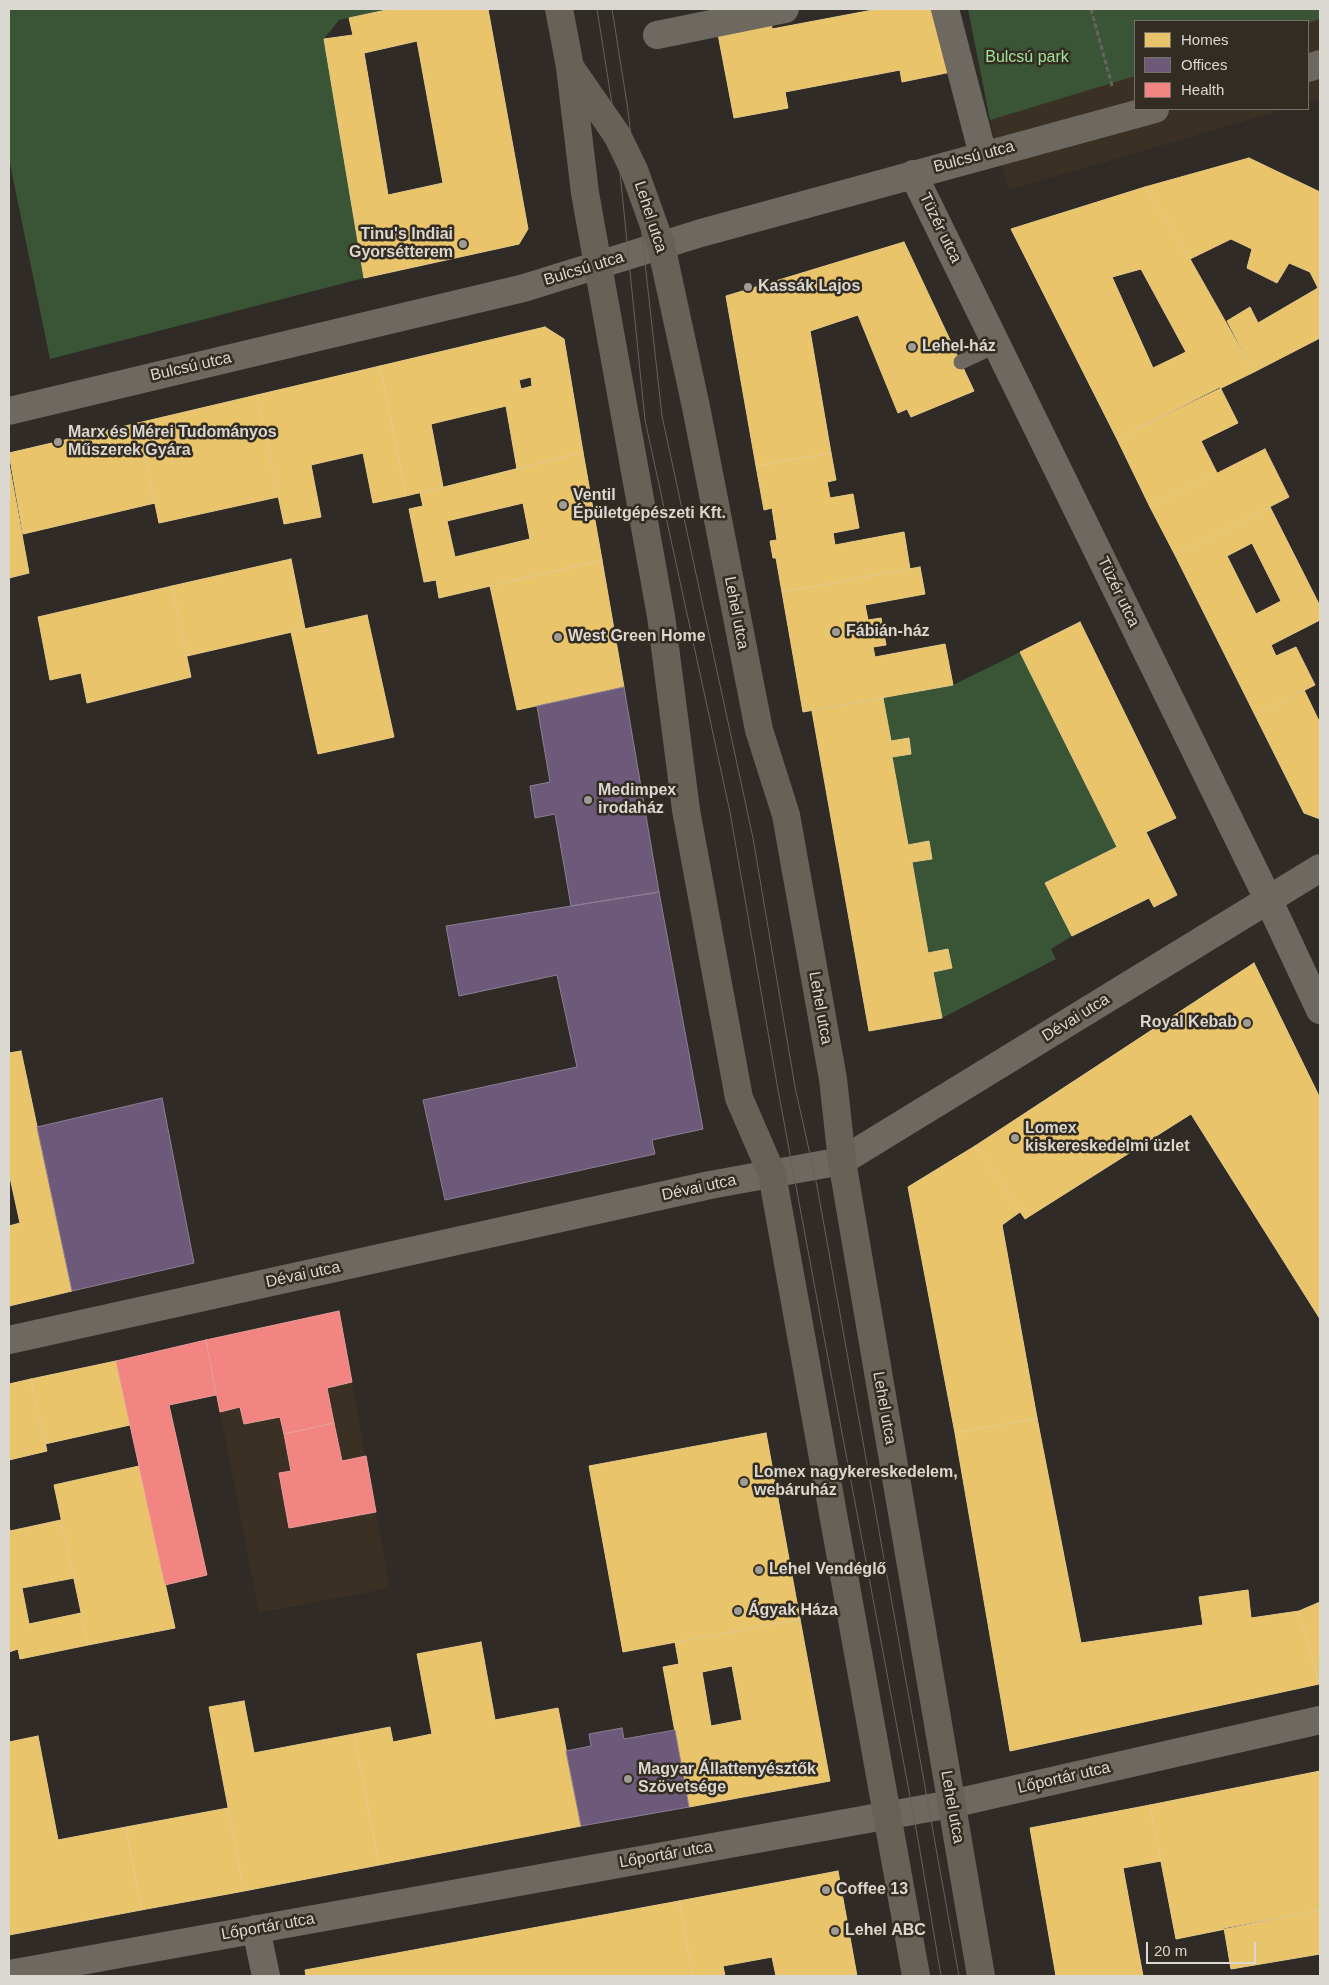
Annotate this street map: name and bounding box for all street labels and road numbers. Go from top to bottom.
street label: Bulcsú utca [932,137,1016,177]
street label: Lehel utca [629,179,671,255]
street label: Tüzér utca [915,190,965,266]
street label: Bulcsú utca [542,248,626,290]
street label: Bulcsú utca [149,348,233,386]
street label: Tüzér utca [1093,554,1143,630]
street label: Lehel utca [720,575,752,651]
street label: Lehel utca [804,970,836,1046]
street label: Dévai utca [1039,990,1113,1046]
street label: Dévai utca [660,1171,738,1205]
street label: Dévai utca [264,1258,342,1292]
street label: Lehel utca [868,1370,900,1446]
street label: Lőportár utca [1016,1758,1112,1798]
street label: Lehel utca [936,1769,968,1845]
street label: Lőportár utca [618,1837,714,1873]
street label: Lőportár utca [220,1909,316,1945]

